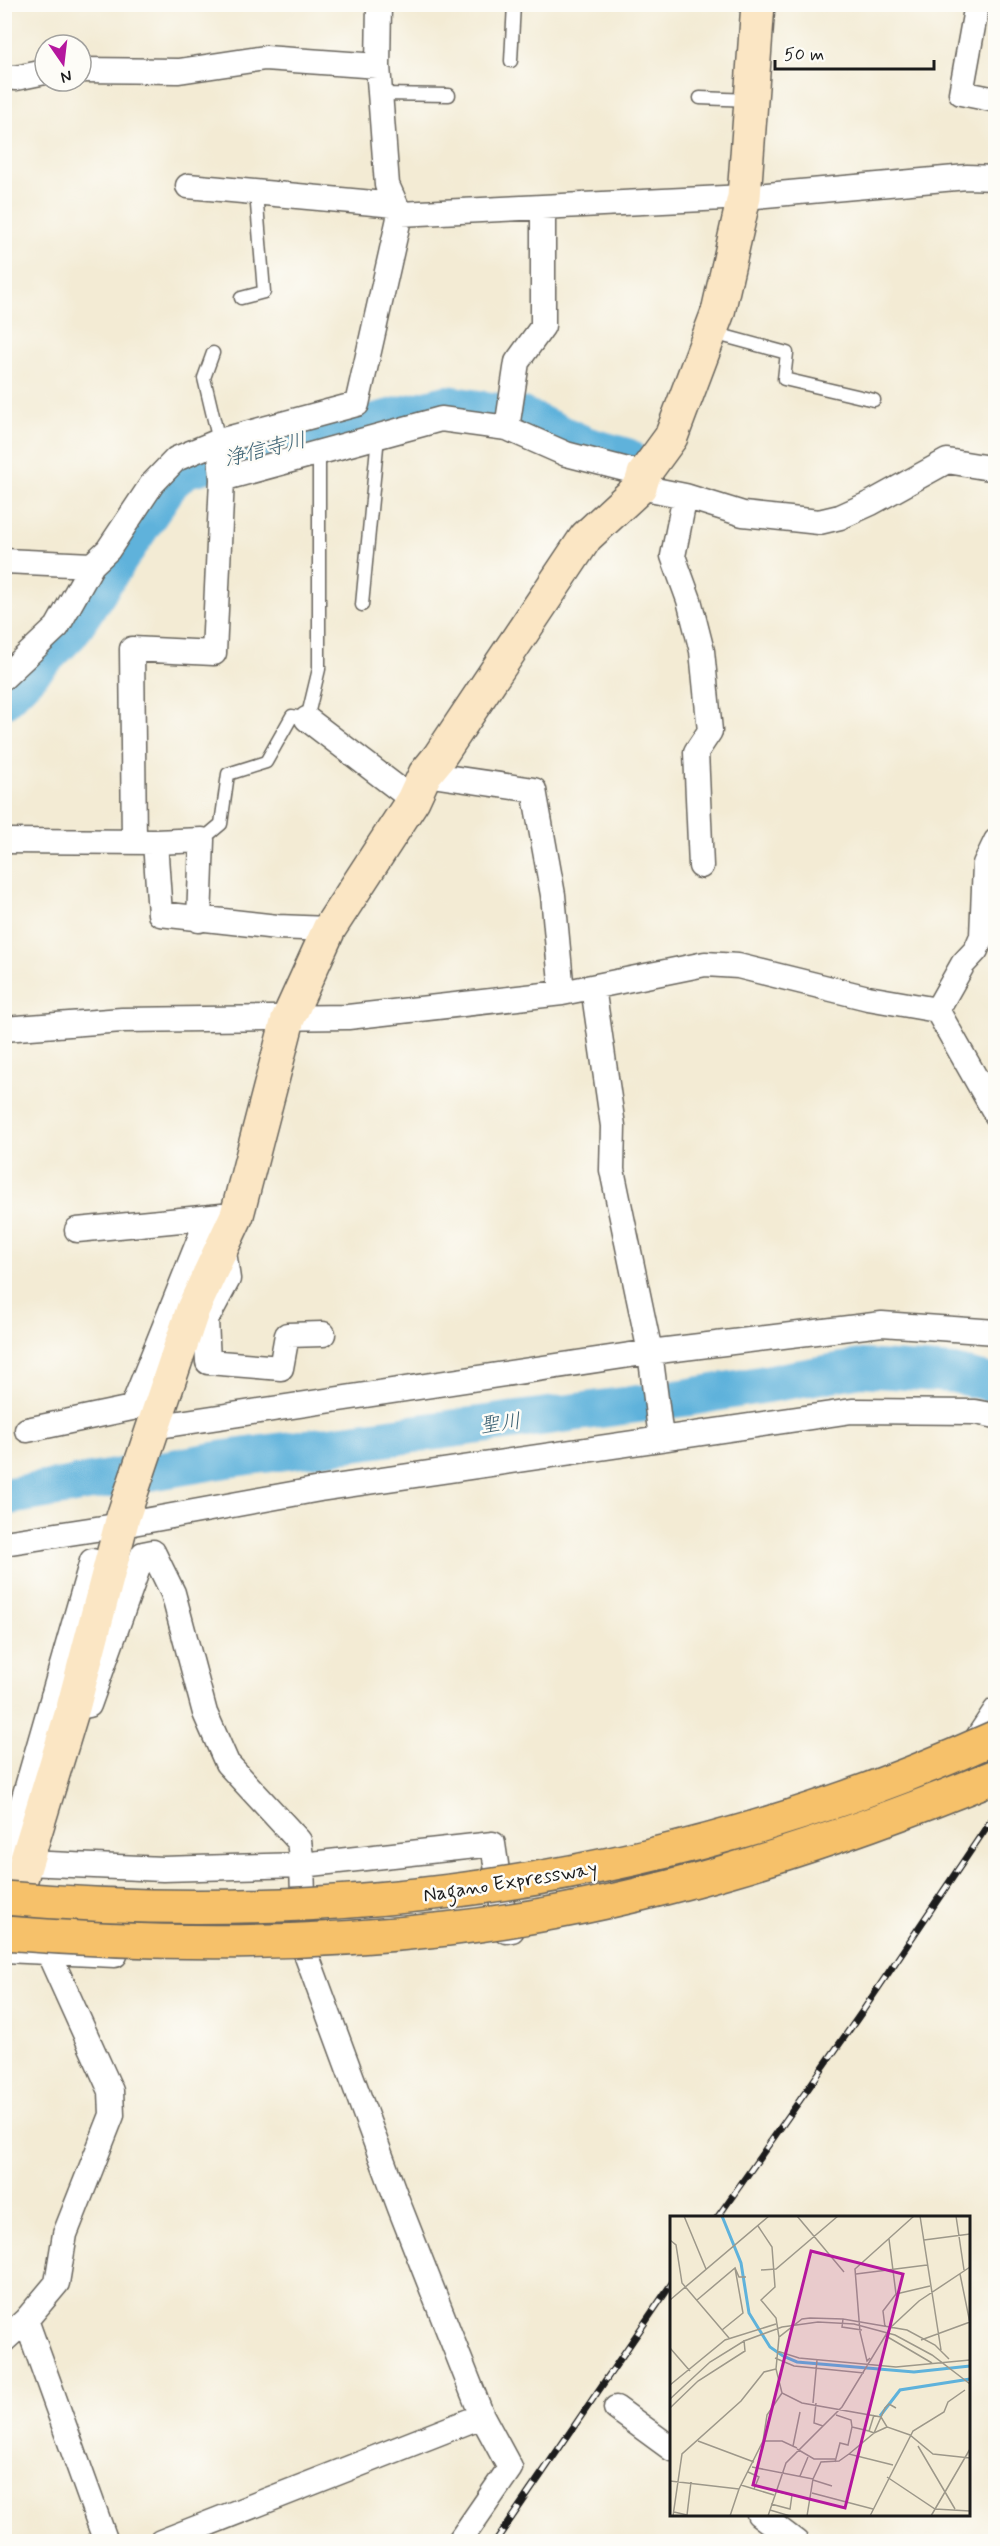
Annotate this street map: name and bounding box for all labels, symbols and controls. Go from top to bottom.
north arrow [33,33,93,93]
scale bar [775,33,934,71]
text: 50 m [784,43,824,67]
text: N [59,65,74,88]
water label: 浄信寺川 [221,426,309,474]
water label: 聖川 [477,1407,523,1441]
street label: Nagano Expressway [421,1855,600,1912]
inset map [670,2216,970,2516]

